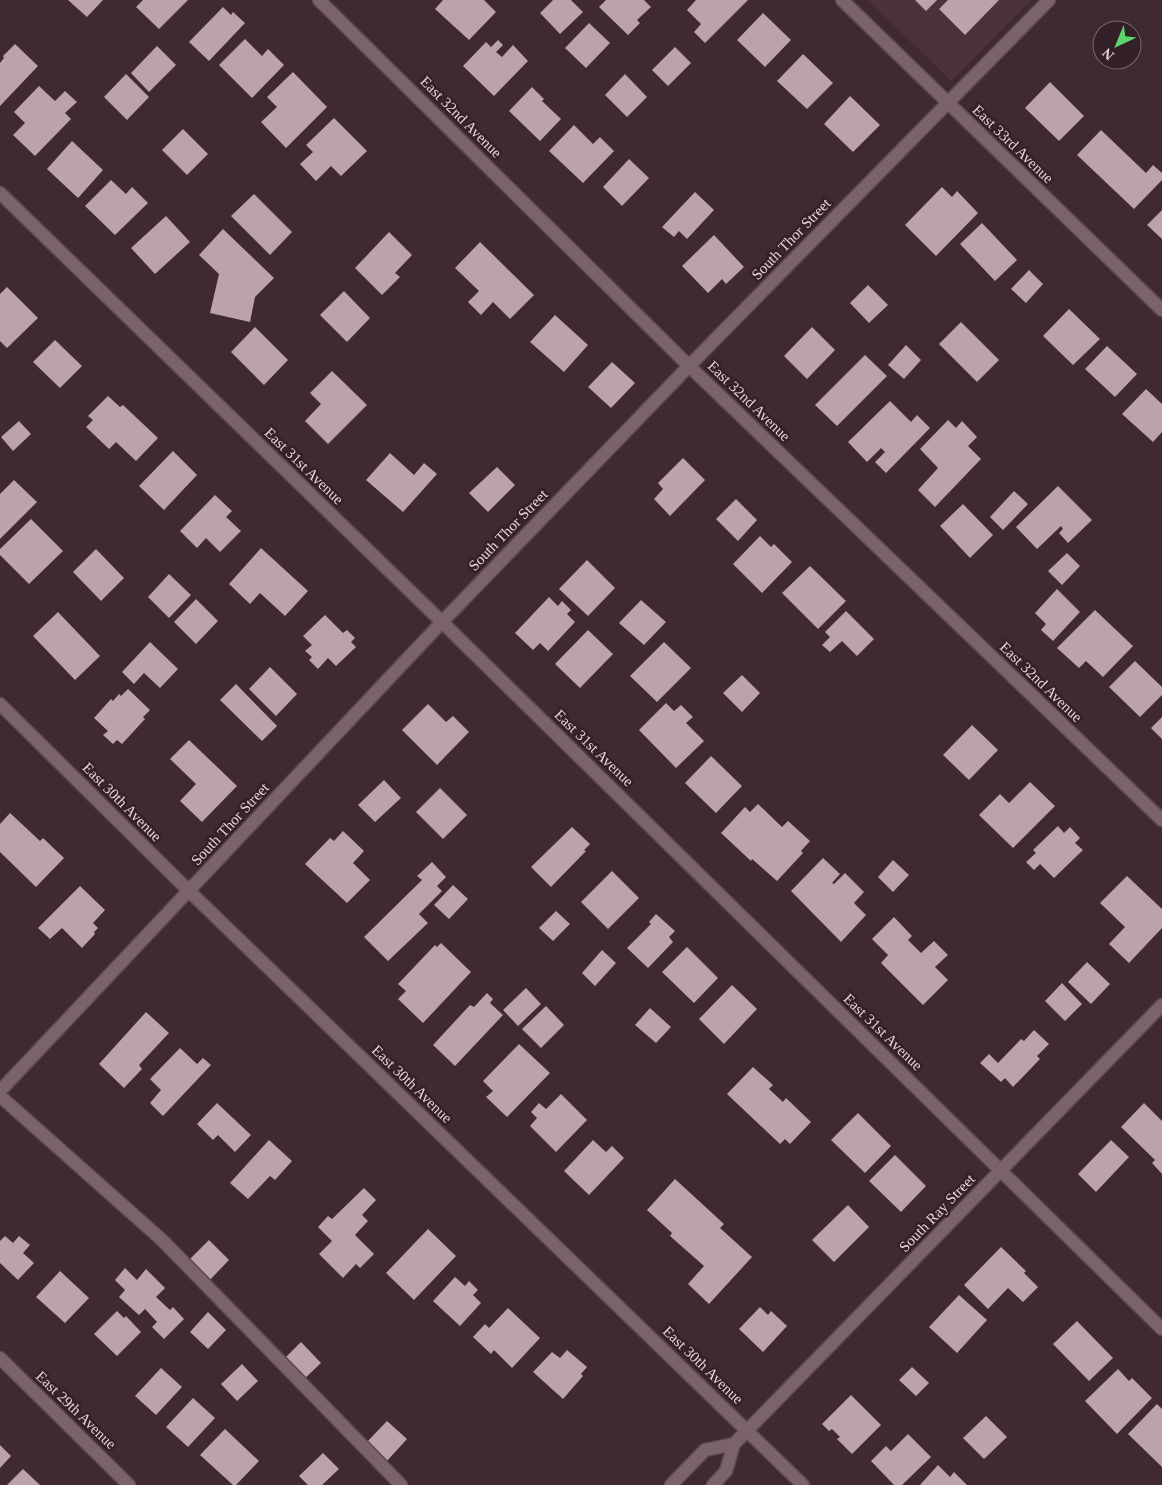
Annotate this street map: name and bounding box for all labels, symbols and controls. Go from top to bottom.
north arrow [1092,20,1142,70]
text: N [1099,45,1117,63]
street label: East 32nd Avenue [417,73,505,161]
street label: East 33rd Avenue [969,102,1057,187]
street label: South Thor Street [748,195,834,283]
street label: East 32nd Avenue [705,358,794,445]
street label: East 31st Avenue [261,424,347,508]
street label: South Thor Street [465,486,551,574]
street label: East 32nd Avenue [997,639,1086,726]
street label: East 31st Avenue [551,706,637,790]
street label: East 30th Avenue [79,759,165,845]
street label: South Thor Street [188,779,273,868]
street label: East 31st Avenue [840,990,926,1074]
street label: East 30th Avenue [369,1042,455,1126]
street label: South Ray Street [896,1170,979,1255]
street label: East 30th Avenue [660,1323,746,1407]
street label: East 29th Avenue [33,1368,119,1452]

